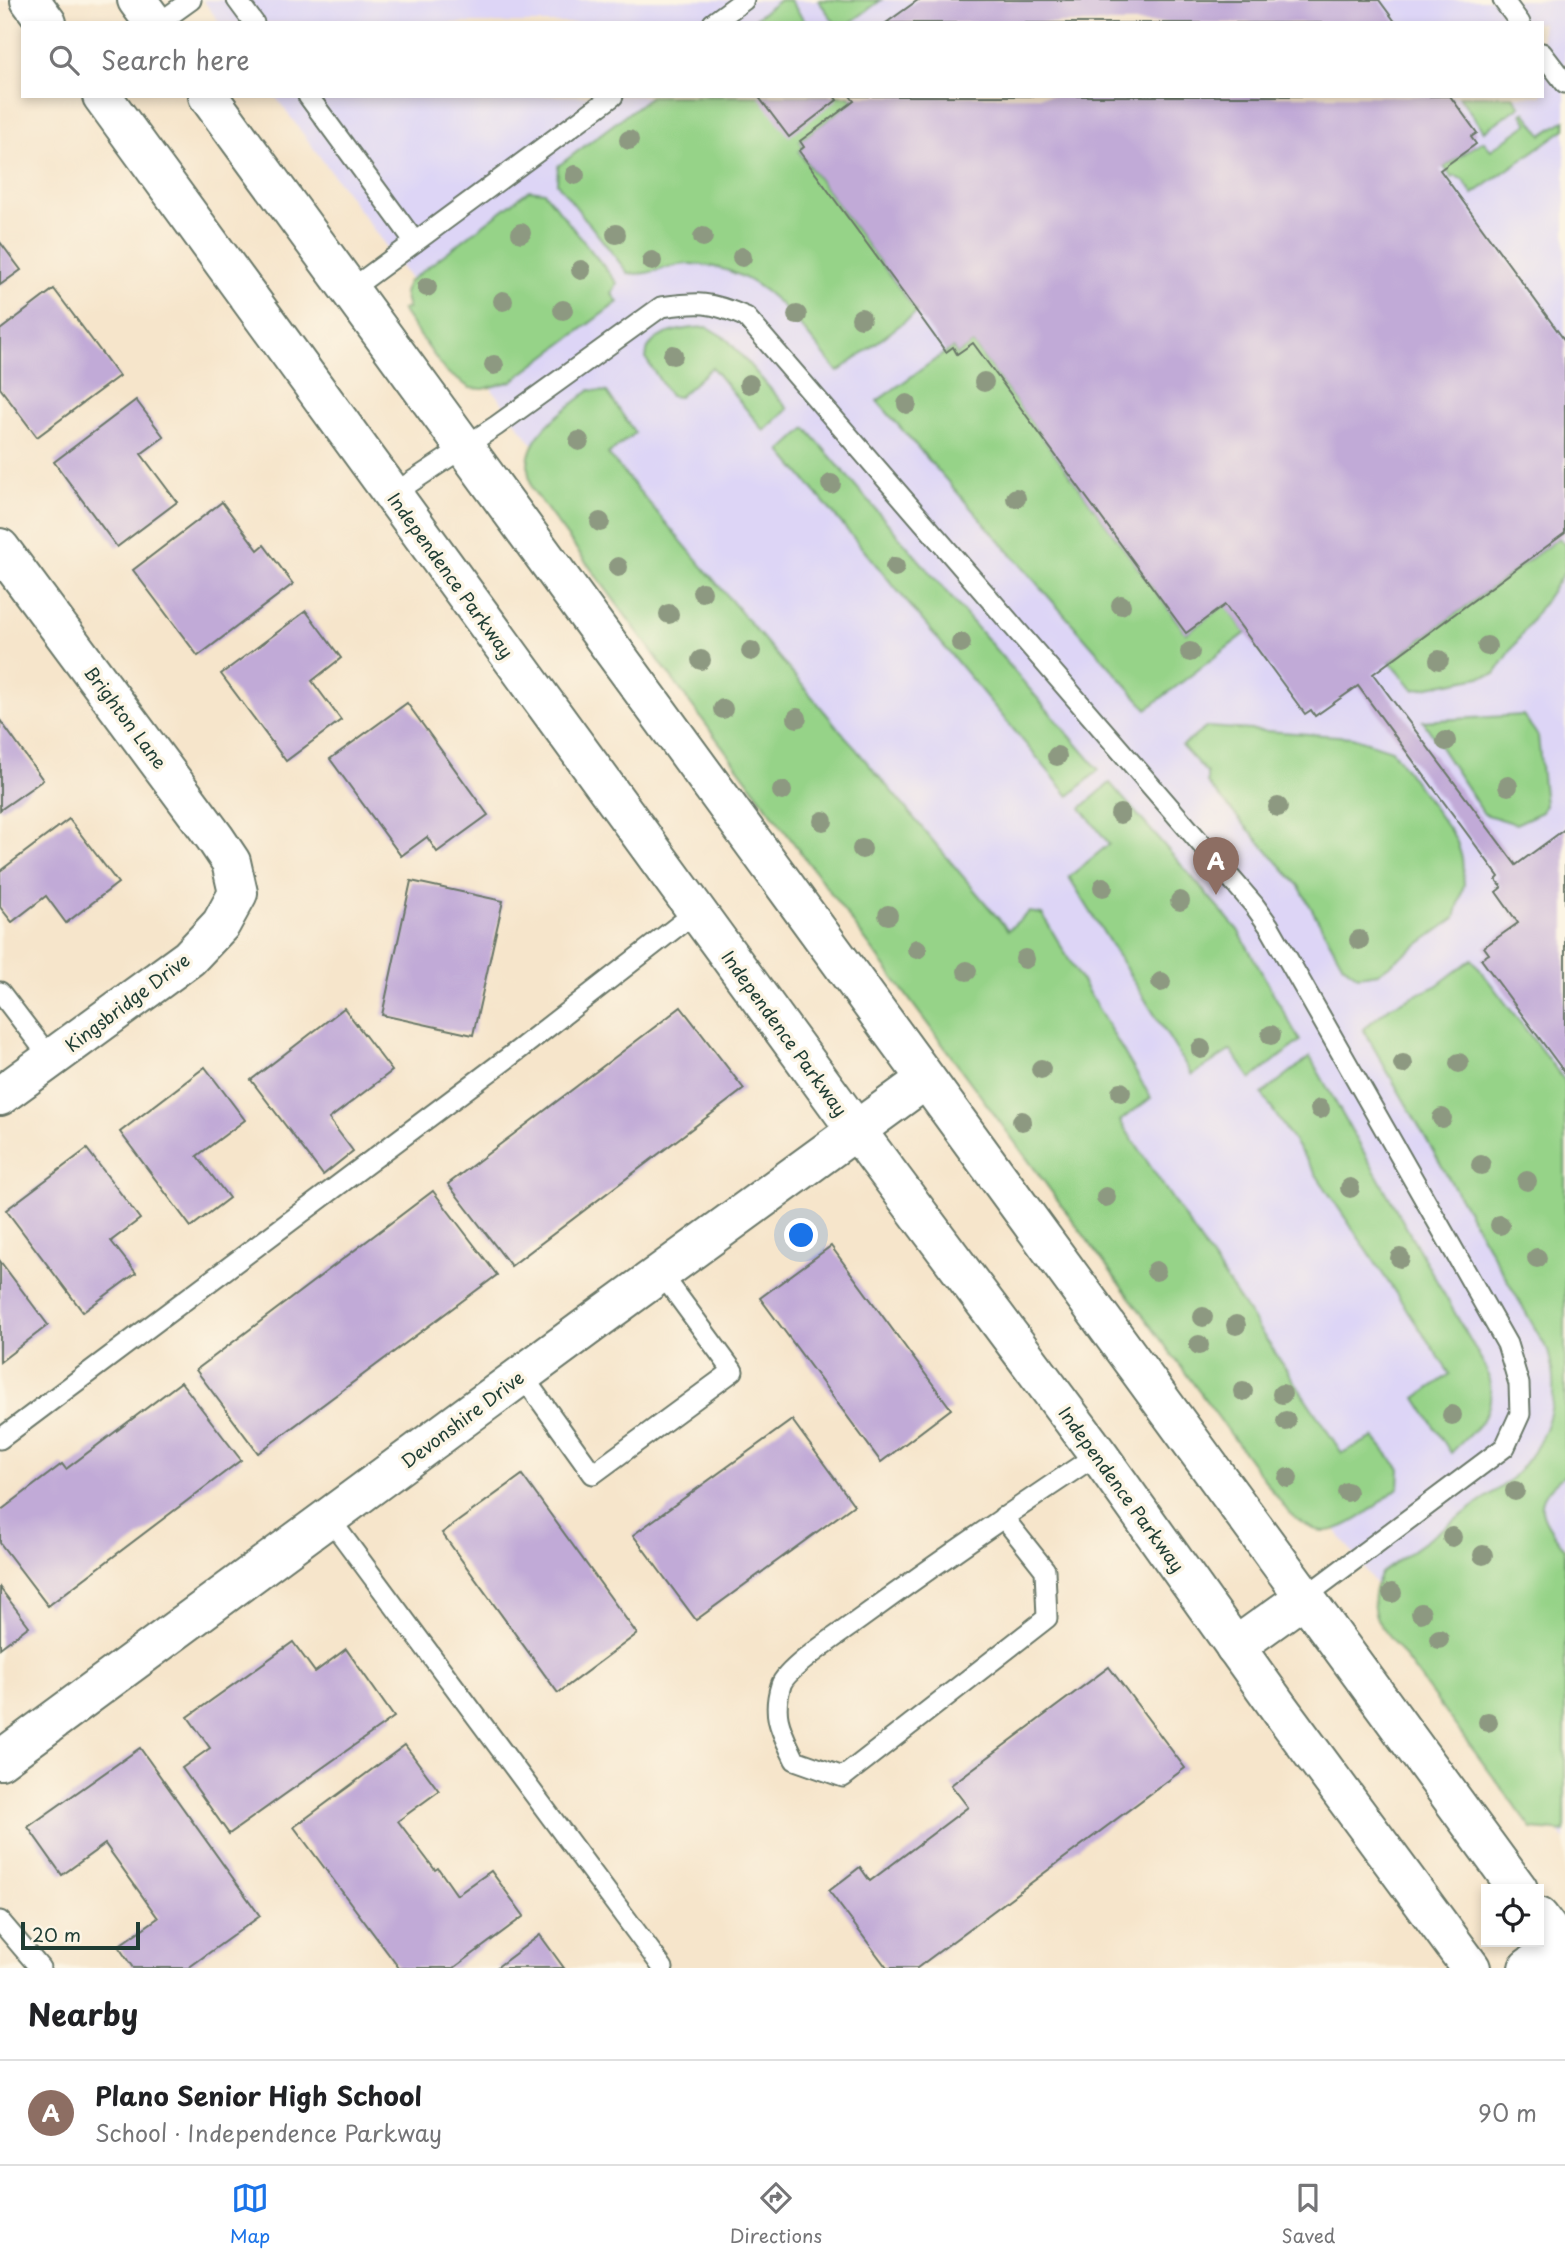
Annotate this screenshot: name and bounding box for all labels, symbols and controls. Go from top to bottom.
search box [21,21,1544,98]
text: Search here [101,40,250,79]
icon: search [45,41,83,79]
street label: Independence Parkway [382,487,520,663]
street label: Brighton Lane [78,660,174,774]
pin: A [1193,837,1239,895]
street label: Independence Parkway [716,945,854,1121]
street label: Kingsbridge Drive [59,946,195,1058]
your location [784,1218,818,1252]
street label: Devonshire Drive [395,1364,529,1474]
street label: Independence Parkway [1053,1401,1191,1577]
map controls [1481,1884,1544,1947]
button: locate [1481,1884,1544,1947]
scale bar [21,1919,140,1951]
text: 20 m [32,1920,81,1948]
text: Nearby [28,1991,138,2036]
text: Plano Senior High School [95,2076,422,2115]
text: A [42,2095,60,2130]
text: 90 m [1478,2095,1537,2130]
text: School · Independence Parkway [95,2115,442,2150]
tab: Map [230,2179,270,2249]
tab: Directions [730,2179,822,2249]
tab: Saved [1281,2179,1335,2249]

